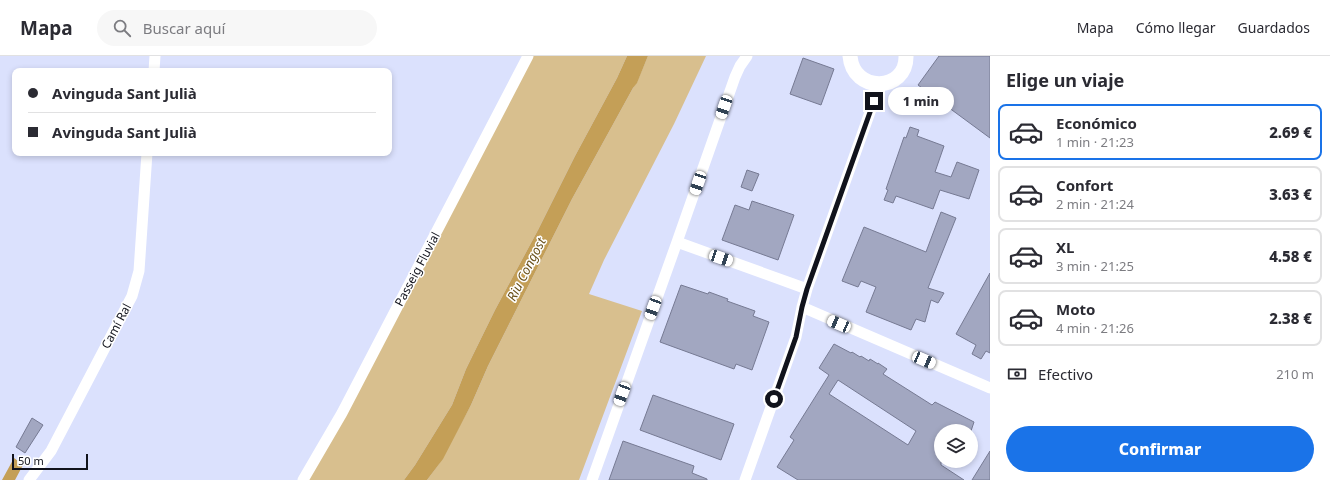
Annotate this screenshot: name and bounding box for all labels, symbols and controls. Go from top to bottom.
search box [97,10,377,46]
text: Mapa [20,15,73,41]
icon: search [111,17,133,39]
text: Buscar aquí [143,18,225,38]
text: Mapa [1077,18,1114,37]
text: Cómo llegar [1136,18,1216,37]
text: Guardados [1238,18,1310,37]
text: Elige un viaje [1006,68,1124,92]
text: Avinguda Sant Julià [52,83,197,103]
callout: 1 min [888,87,954,115]
route end [865,92,883,110]
text: 1 min [903,92,939,110]
car [714,94,734,120]
text: Económico [1056,113,1137,133]
icon: car [1008,114,1044,150]
text: Avinguda Sant Julià [52,122,197,142]
text: 2.69 € [1269,122,1312,142]
text: 1 min · 21:23 [1056,133,1134,151]
car [688,170,708,196]
text: Confort [1056,175,1113,195]
icon: car [1008,176,1044,212]
text: 3.63 € [1269,184,1312,204]
text: 2 min · 21:24 [1056,195,1134,213]
street label: Passeig Fluvial [390,229,444,309]
water label: Riu Congost [502,234,550,304]
text: XL [1056,237,1074,257]
icon: car [1008,238,1044,274]
text: 4.58 € [1269,246,1312,266]
car [708,248,734,268]
text: 3 min · 21:25 [1056,257,1134,275]
car [643,295,663,321]
text: Moto [1056,299,1095,319]
street label: Camí Ral [97,300,135,352]
icon: car [1008,300,1044,336]
text: 2.38 € [1269,308,1312,328]
car [826,314,852,334]
text: 4 min · 21:26 [1056,319,1134,337]
car [911,350,937,370]
icon: cash [1006,363,1028,385]
text: Efectivo [1038,364,1093,384]
text: 210 m [1276,365,1314,383]
car [612,381,632,407]
route start [765,390,783,408]
map controls [934,424,978,468]
button: layers [934,424,978,468]
button: Confirmar [1006,426,1314,472]
scale bar [12,452,88,471]
text: 50 m [18,453,44,468]

